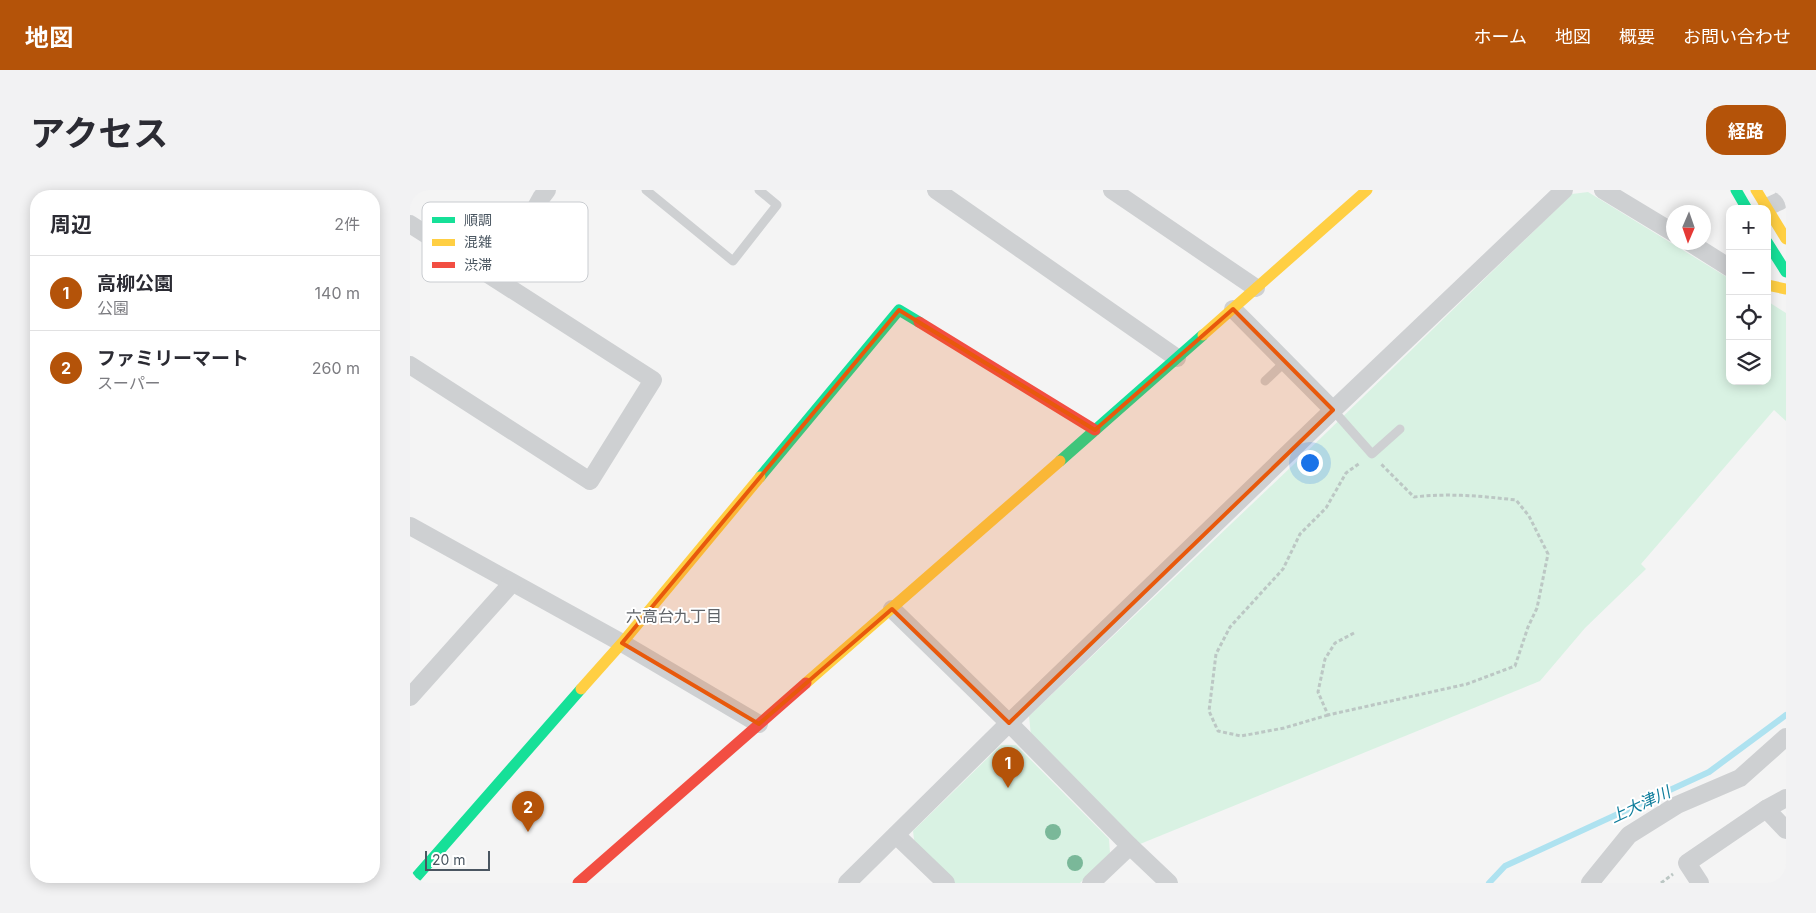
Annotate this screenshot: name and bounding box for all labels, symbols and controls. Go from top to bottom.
text: 地図 [25,23,73,52]
text: ホーム [1474,26,1527,47]
text: 地図 [1555,26,1591,47]
text: 概要 [1619,26,1655,47]
text: お問い合わせ [1683,26,1791,47]
button: 経路 [1706,105,1786,155]
text: アクセス [30,112,168,154]
legend [422,202,588,282]
north arrow [1666,205,1711,250]
map controls [1726,205,1771,385]
button: + [1726,205,1771,250]
text: 順調 [464,211,492,228]
text: 周辺 [50,212,92,237]
text: 2件 [334,214,360,234]
text: 混雑 [464,233,492,250]
button: − [1726,250,1771,295]
text: 渋滞 [464,256,492,273]
text: 高柳公園 [97,272,173,295]
text: 1 [63,283,69,303]
text: 140 m [315,283,360,303]
button: locate [1726,295,1771,340]
text: 公園 [97,298,129,318]
button: layers [1726,340,1771,385]
text: ファミリーマート [97,347,249,370]
text: 2 [61,358,71,378]
text: 260 m [312,358,360,378]
text: スーパー [97,373,161,393]
your location [1297,450,1323,476]
district label: 六高台九丁目 [626,606,722,626]
pin: 1 [992,747,1024,788]
water label: 上大津川 [1607,781,1675,827]
pin: 2 [512,791,544,832]
scale bar [425,848,490,871]
text: 20 m [432,851,466,868]

